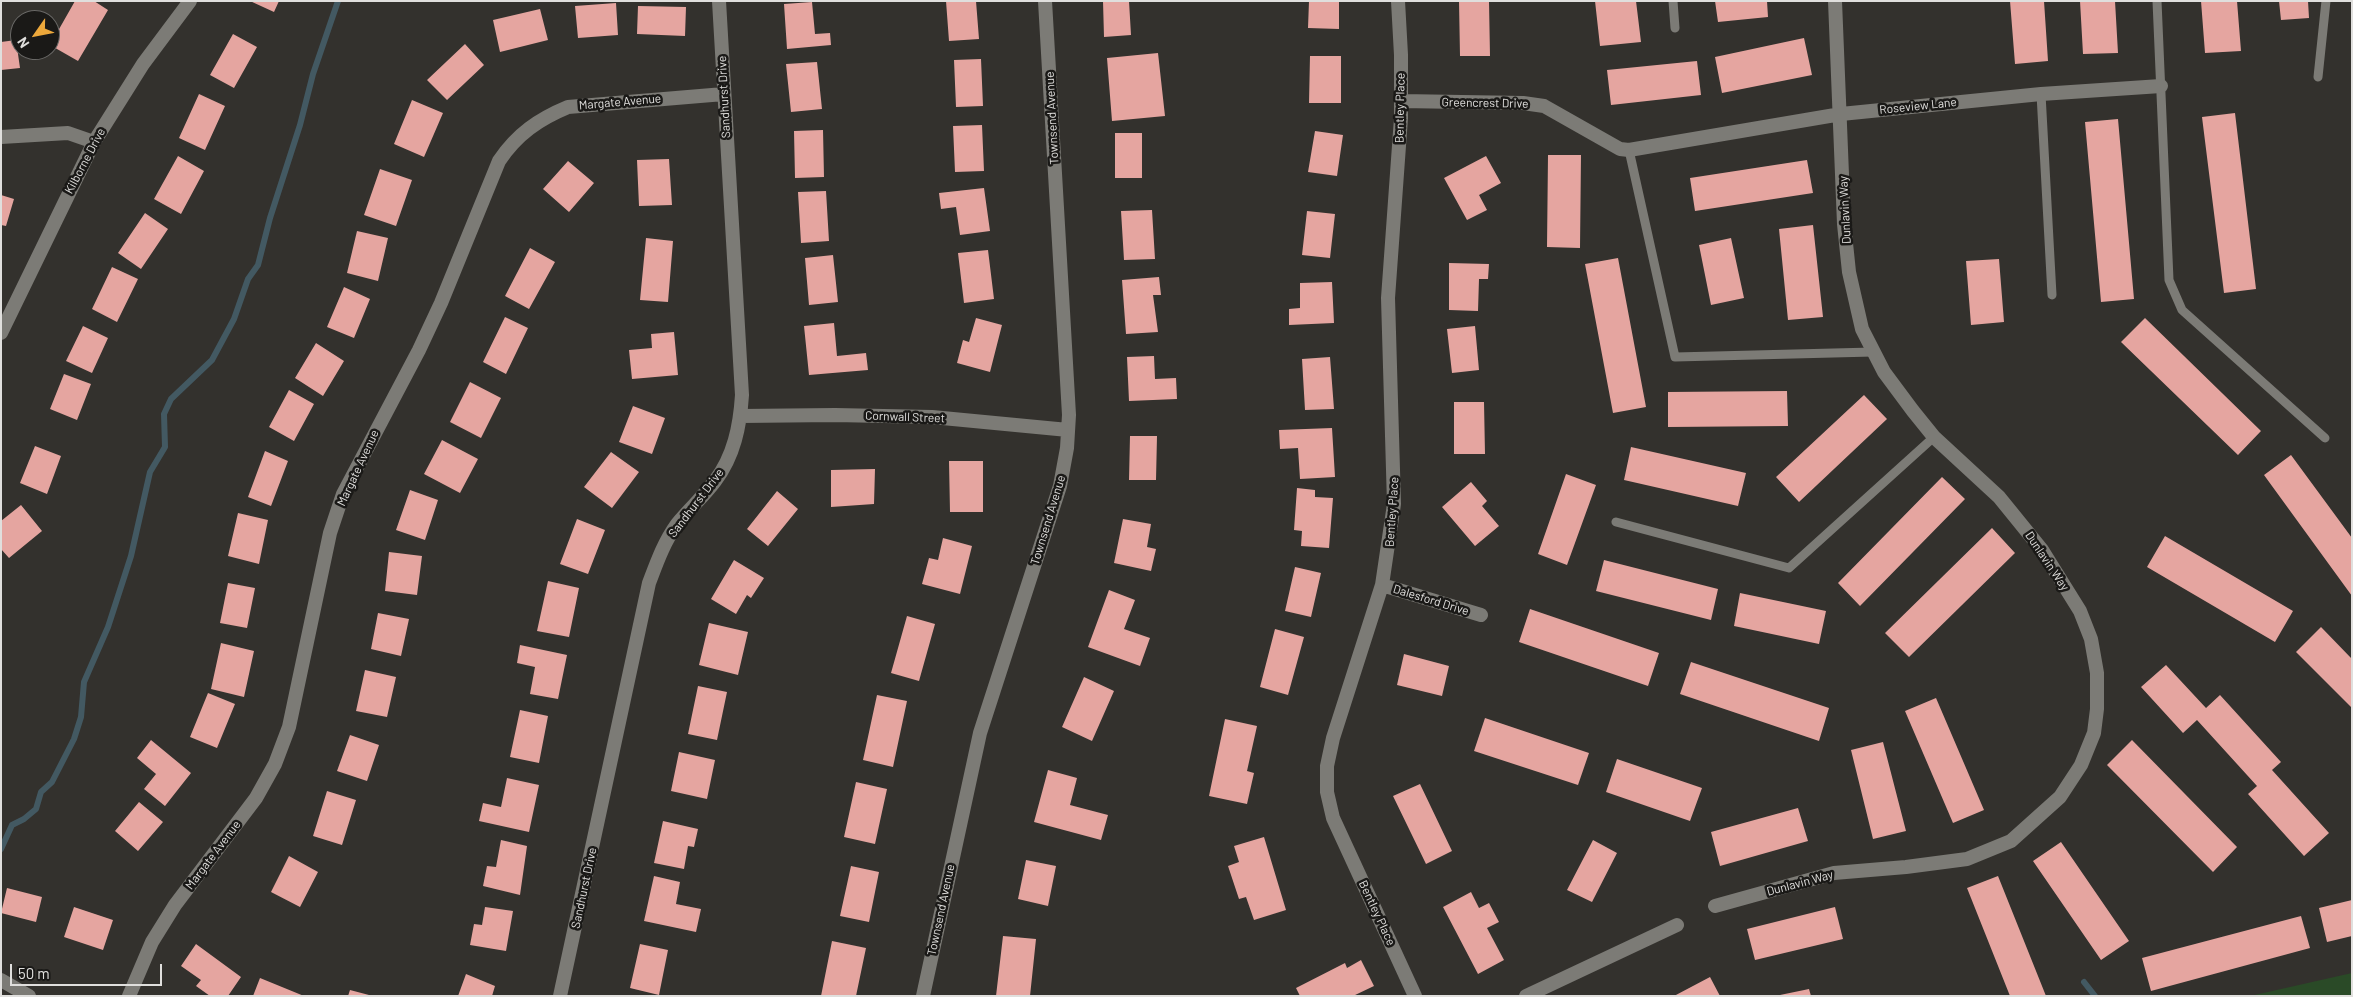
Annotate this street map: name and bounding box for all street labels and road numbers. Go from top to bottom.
street label: Sandhurst Drive [715,55,733,139]
street label: Townsend Avenue [1042,71,1062,165]
street label: Bentley Place [1392,73,1408,143]
street label: Margate Avenue [578,91,662,113]
street label: Greencrest Drive [1441,95,1529,111]
street label: Roseview Lane [1879,95,1957,117]
street label: Kilborne Drive [62,126,108,196]
street label: Dunlavin Way [1836,176,1854,244]
street label: Cornwall Street [865,408,945,426]
street label: Margate Avenue [334,428,382,508]
street label: Sandhurst Drive [665,466,727,540]
street label: Townsend Avenue [1028,473,1068,567]
street label: Bentley Place [1382,476,1402,548]
street label: Dunlavin Way [2022,529,2072,593]
street label: Dalesford Drive [1391,582,1471,618]
street label: Margate Avenue [182,818,244,892]
street label: Sandhurst Drive [568,846,600,930]
street label: Townsend Avenue [924,863,958,957]
street label: Dunlavin Way [1765,867,1835,899]
street label: Bentley Place [1356,878,1398,948]

